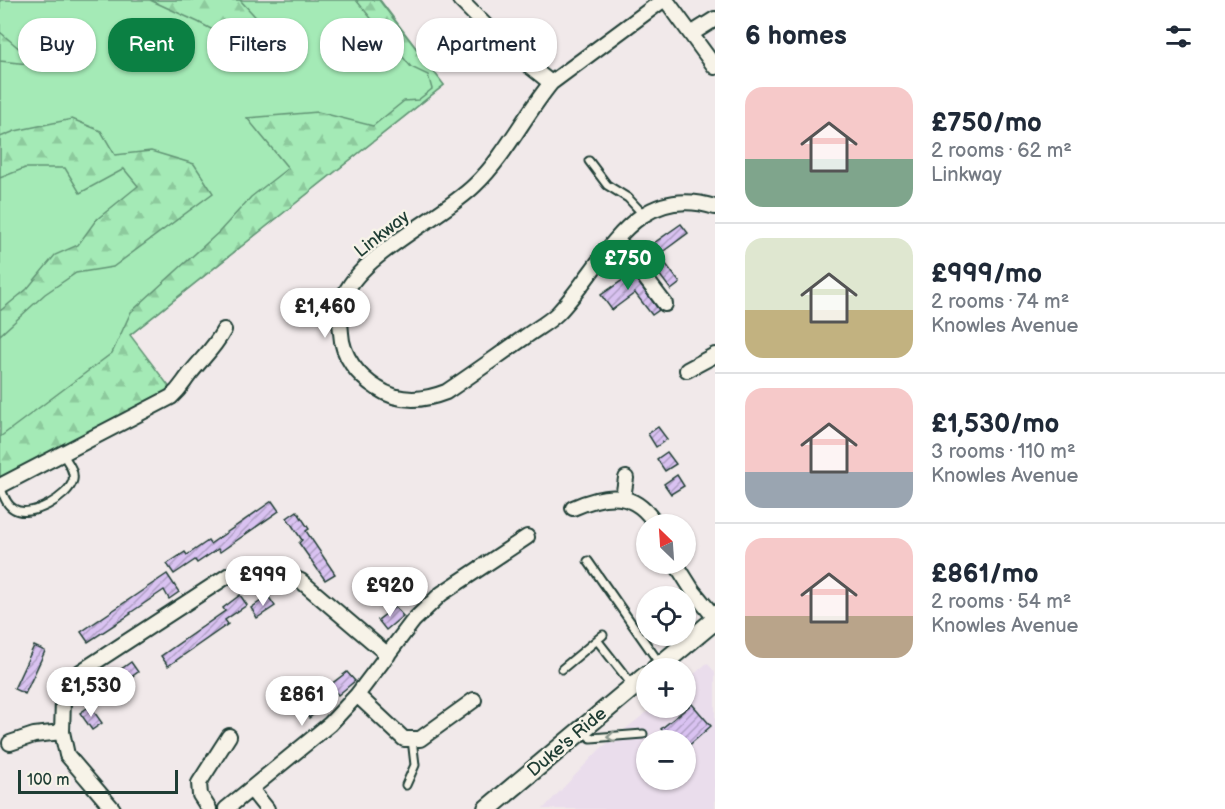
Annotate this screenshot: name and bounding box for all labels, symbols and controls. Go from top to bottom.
chip: Buy [18,18,96,72]
chip: Rent [108,18,195,72]
chip: Filters [207,18,308,72]
chip: New [320,18,404,72]
chip: Apartment [416,18,557,72]
icon: filters [1162,20,1195,53]
text: 6 homes [745,21,847,52]
text: £750/mo [931,108,1042,139]
icon: home [793,111,865,183]
text: 2 rooms · 62 m² [931,139,1072,163]
text: Linkway [931,163,1002,187]
street label: Linkway [350,206,414,262]
pin: £750 [592,240,664,291]
text: £750 [604,247,652,271]
text: £999/mo [931,259,1042,290]
icon: home [793,262,865,334]
pin: £1,460 [276,288,374,339]
text: 2 rooms · 74 m² [931,290,1069,314]
text: £1,460 [294,295,356,319]
text: Knowles Avenue [931,314,1078,338]
text: £1,530/mo [931,409,1059,440]
icon: home [793,412,865,484]
text: 3 rooms · 110 m² [931,440,1076,464]
text: Knowles Avenue [931,464,1078,488]
north arrow [636,514,696,574]
map controls [636,514,696,790]
pin: £999 [227,556,299,607]
text: £861/mo [931,559,1039,590]
icon: home [793,562,865,634]
text: £999 [239,563,287,587]
pin: £920 [354,567,426,618]
text: £920 [366,574,414,598]
button: locate [636,586,696,646]
text: 2 rooms · 54 m² [931,590,1071,614]
text: Knowles Avenue [931,614,1078,638]
button: + [636,658,696,718]
pin: £1,530 [42,667,140,718]
text: £1,530 [61,674,121,698]
pin: £861 [266,676,338,727]
text: £861 [280,683,325,707]
street label: Duke's Ride [523,703,611,781]
one-way arrow [607,730,616,743]
button: − [636,730,696,790]
scale bar [18,767,178,794]
text: 100 m [27,771,70,790]

